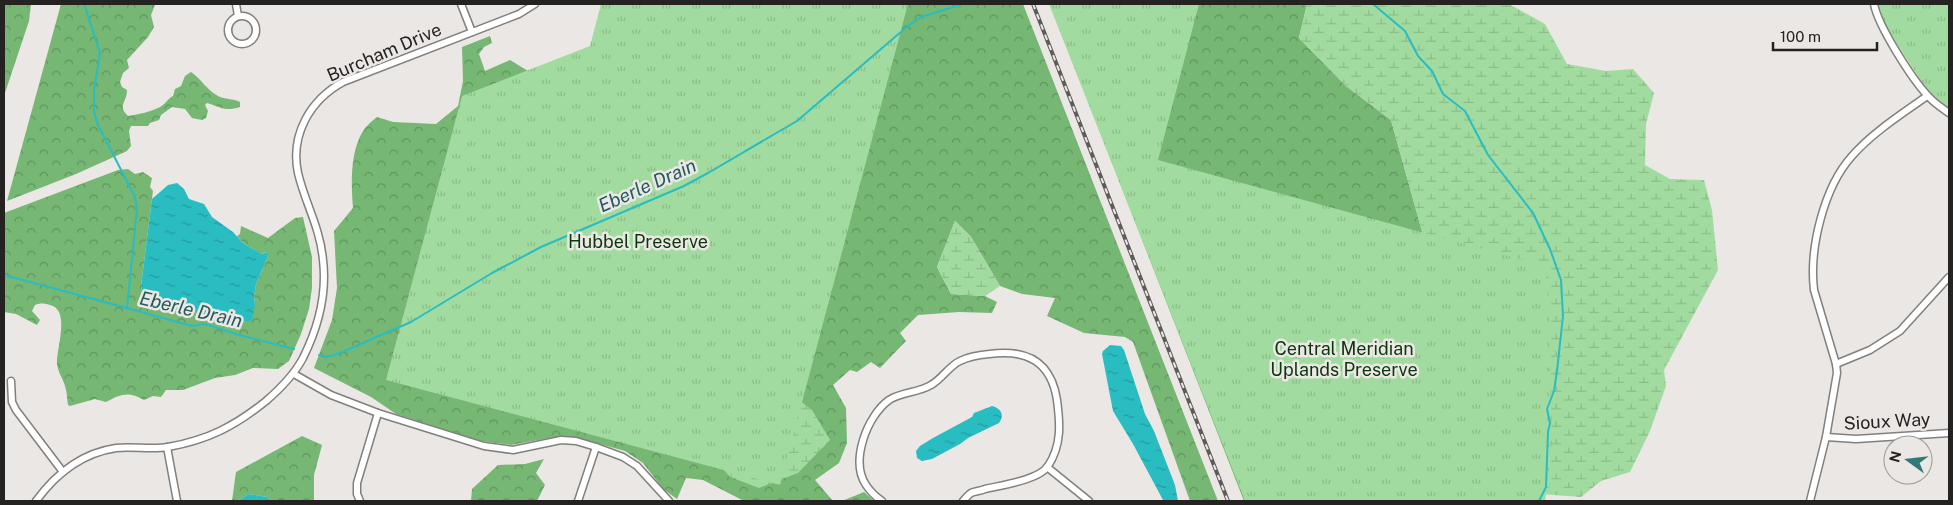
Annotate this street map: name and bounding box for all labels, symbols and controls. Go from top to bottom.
street label: Burcham Drive [324,18,444,86]
scale bar [1773,20,1877,52]
text: 100 m [1780,28,1821,45]
water label: Eberle Drain [595,154,699,216]
park label: Hubbel Preserve [568,231,708,252]
water label: Eberle Drain [137,286,245,332]
park label: Central Meridian Uplands Preserve [1270,338,1418,380]
street label: Sioux Way [1843,408,1931,434]
north arrow [1883,435,1933,485]
text: N [1886,449,1905,464]

